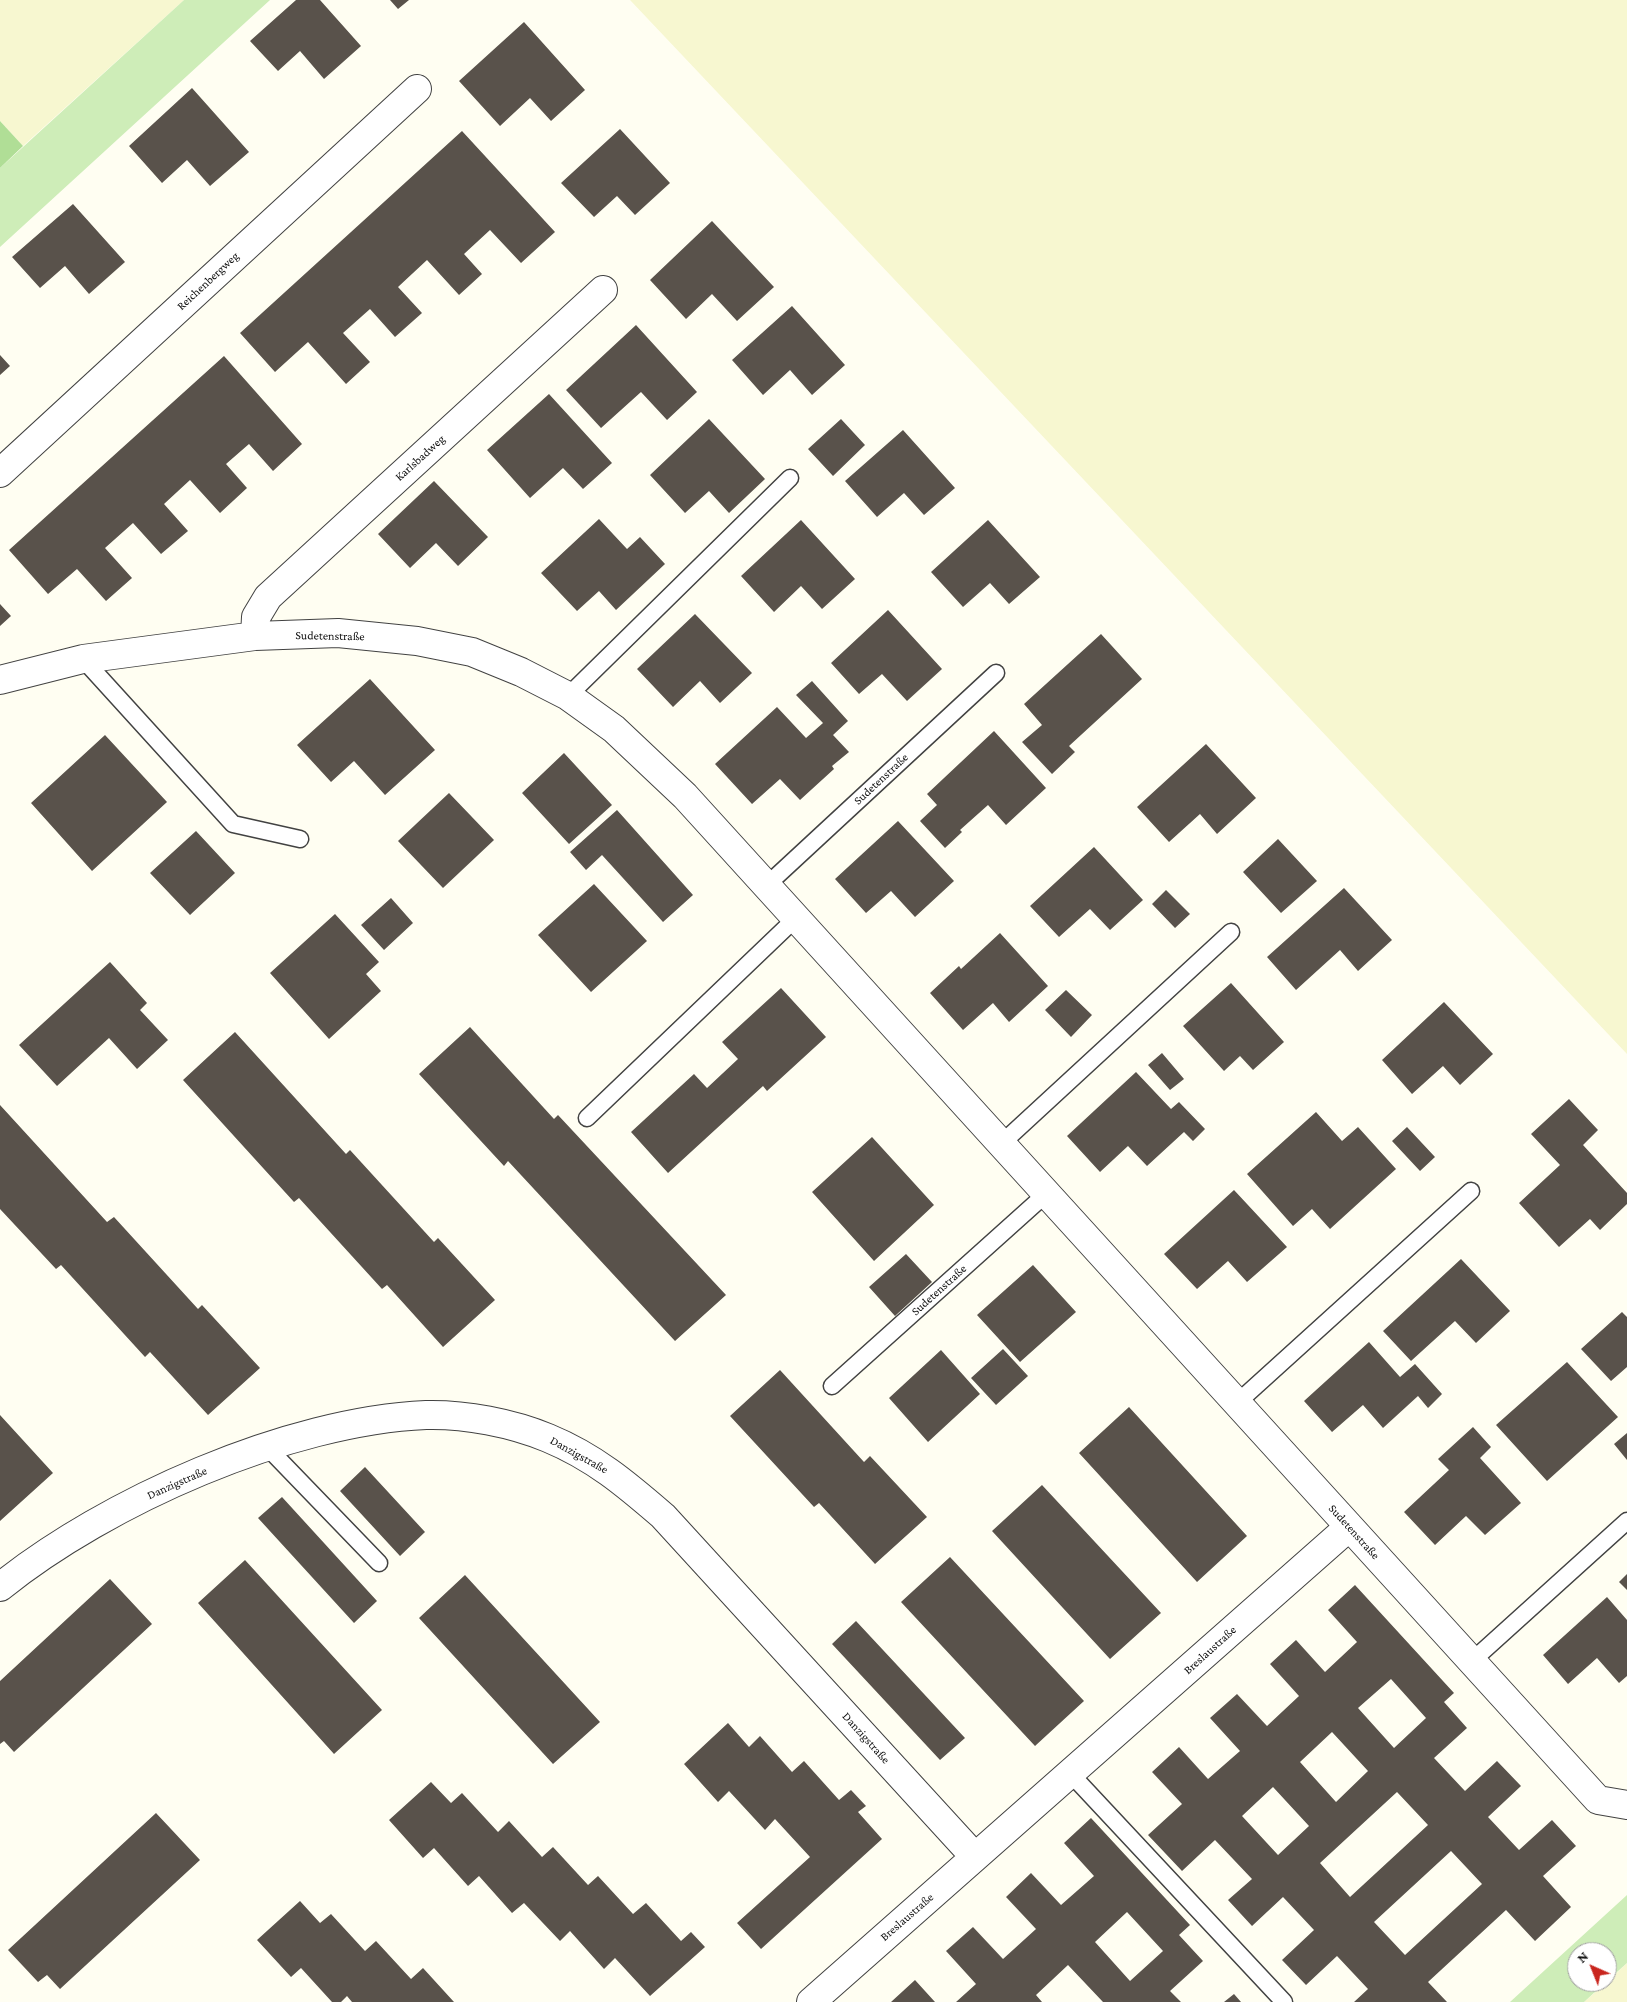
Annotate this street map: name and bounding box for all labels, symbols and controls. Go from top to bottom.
street label: Reichenbergweg [174,249,242,313]
street label: Karlsbadweg [392,432,448,484]
street label: Sudetenstraße [295,628,365,644]
street label: Sudetenstraße [851,750,911,808]
street label: Sudetenstraße [908,1261,970,1319]
street label: Danzigstraße [547,1433,611,1477]
street label: Danzigstraße [145,1463,209,1503]
street label: Sudetenstraße [1325,1501,1383,1563]
street label: Breslaustraße [1181,1623,1239,1677]
street label: Danzigstraße [839,1709,893,1767]
street label: Breslaustraße [877,1890,937,1944]
north arrow [1567,1942,1617,1992]
text: N [1573,1948,1591,1966]

